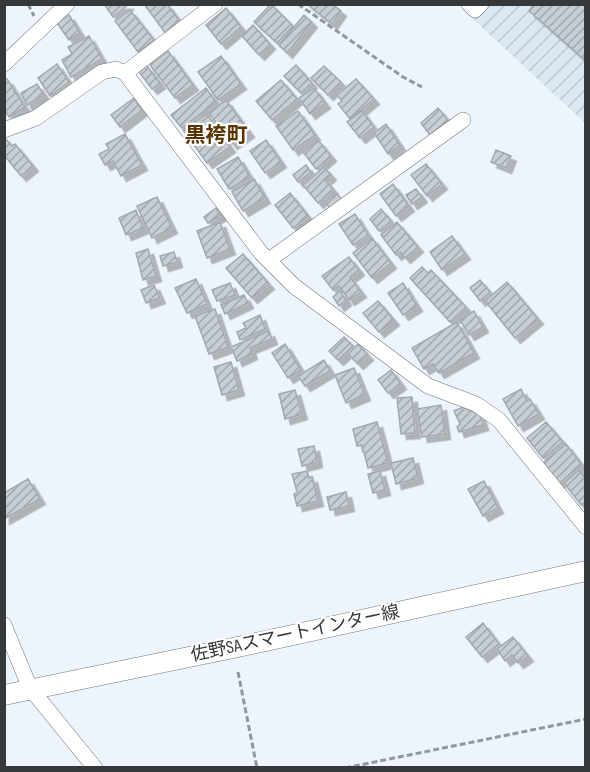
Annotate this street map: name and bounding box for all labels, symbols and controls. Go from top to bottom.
district label: 黒袴町 [185,123,248,148]
street label: 佐野SAスマートインター線 [189,601,401,666]

